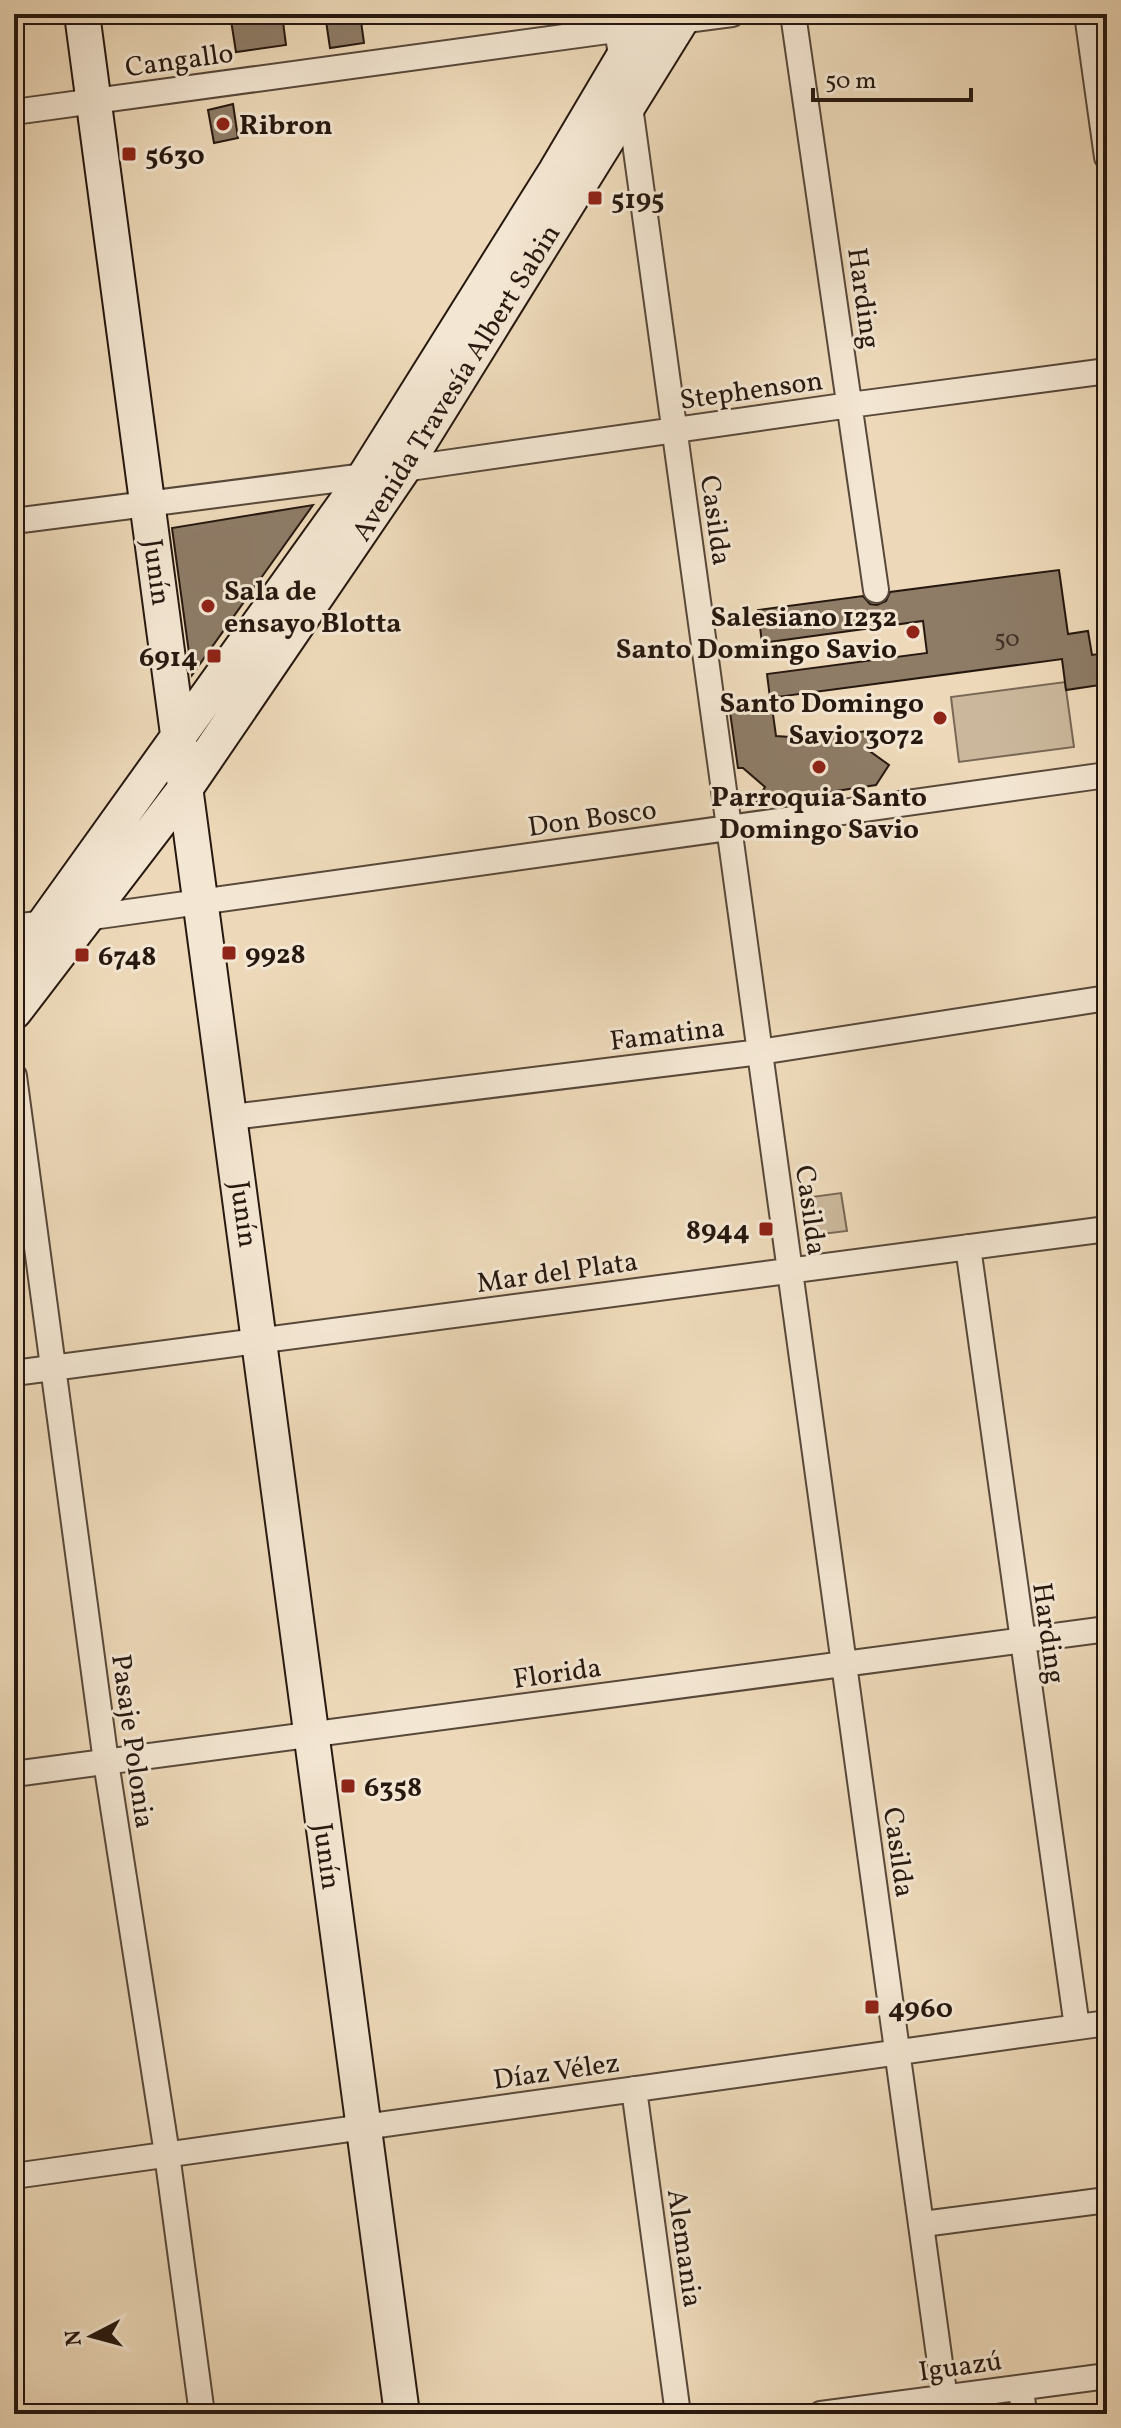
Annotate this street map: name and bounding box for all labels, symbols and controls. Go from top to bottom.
street label: Cangallo [123,35,236,88]
scale bar [813,52,971,102]
text: 50 m [825,65,877,99]
place label: Ribron [239,107,333,146]
marker: Ribron [214,115,232,133]
place label: 5630 [145,137,205,176]
marker: 5630 [120,145,138,163]
place label: 5195 [611,181,665,220]
marker: 5195 [586,189,604,207]
street label: Avenida Travesía Albert Sabin [343,217,571,549]
street label: Harding [836,245,889,352]
street label: Stephenson [677,362,826,421]
street label: Casilda [689,473,740,568]
street label: Junín [132,537,179,608]
place label: Sala de ensayo Blotta [224,573,402,644]
marker: Sala de ensayo Blotta [199,597,217,615]
place label: Salesiano 1232 Santo Domingo Savio [616,599,897,670]
marker: Salesiano 1232 Santo Domingo Savio [904,623,922,641]
house number: 50 [994,623,1020,657]
place label: 6914 [139,639,198,678]
marker: 6914 [205,647,223,665]
place label: Santo Domingo Savio 3072 [720,685,924,756]
marker: Santo Domingo Savio 3072 [931,709,949,727]
marker: Parroquia Santo Domingo Savio [810,758,828,776]
place label: Parroquia Santo Domingo Savio [711,779,927,850]
street label: Don Bosco [526,791,659,848]
place label: 9928 [245,936,306,975]
place label: 6748 [98,938,157,977]
marker: 9928 [220,944,238,962]
marker: 6748 [73,946,91,964]
street label: Famatina [608,1009,727,1062]
street label: Casilda [784,1163,835,1258]
street label: Junín [219,1179,266,1250]
place label: 8944 [686,1212,750,1251]
marker: 8944 [757,1220,775,1238]
street label: Mar del Plata [474,1243,640,1304]
street label: Harding [1021,1580,1074,1687]
street label: Florida [511,1649,604,1700]
street label: Pasaje Polonia [100,1652,163,1831]
place label: 6358 [364,1769,422,1808]
marker: 6358 [339,1777,357,1795]
street label: Casilda [872,1805,923,1900]
street label: Junín [302,1821,349,1892]
place label: 4960 [888,1990,953,2029]
marker: 4960 [863,1998,881,2016]
street label: Díaz Vélez [491,2044,622,2101]
street label: Alemania [656,2187,711,2310]
north arrow [52,2296,132,2376]
text: N [58,2328,91,2347]
street label: Iguazú [916,2342,1005,2393]

